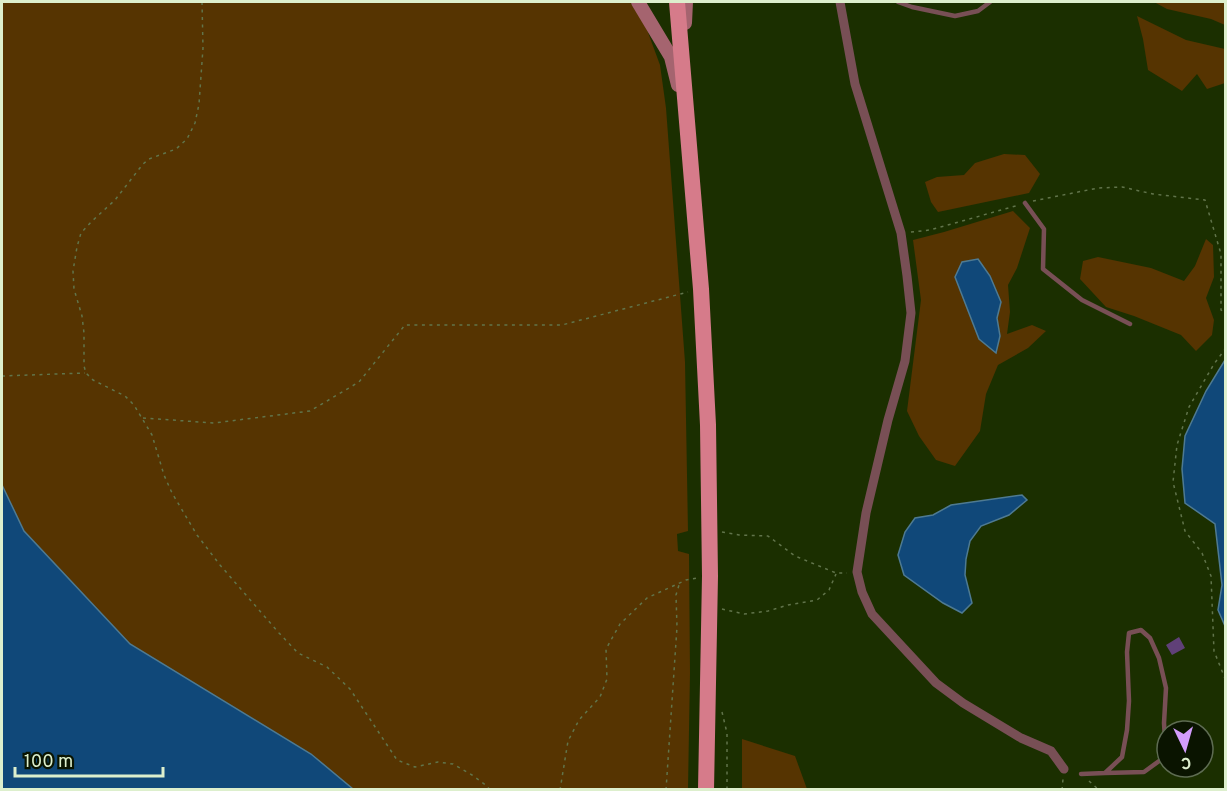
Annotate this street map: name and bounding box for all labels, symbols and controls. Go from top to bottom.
north arrow [1155,719,1215,779]
scale bar [15,740,164,778]
text: 100 m [24,751,73,774]
text: С [1180,752,1192,772]

